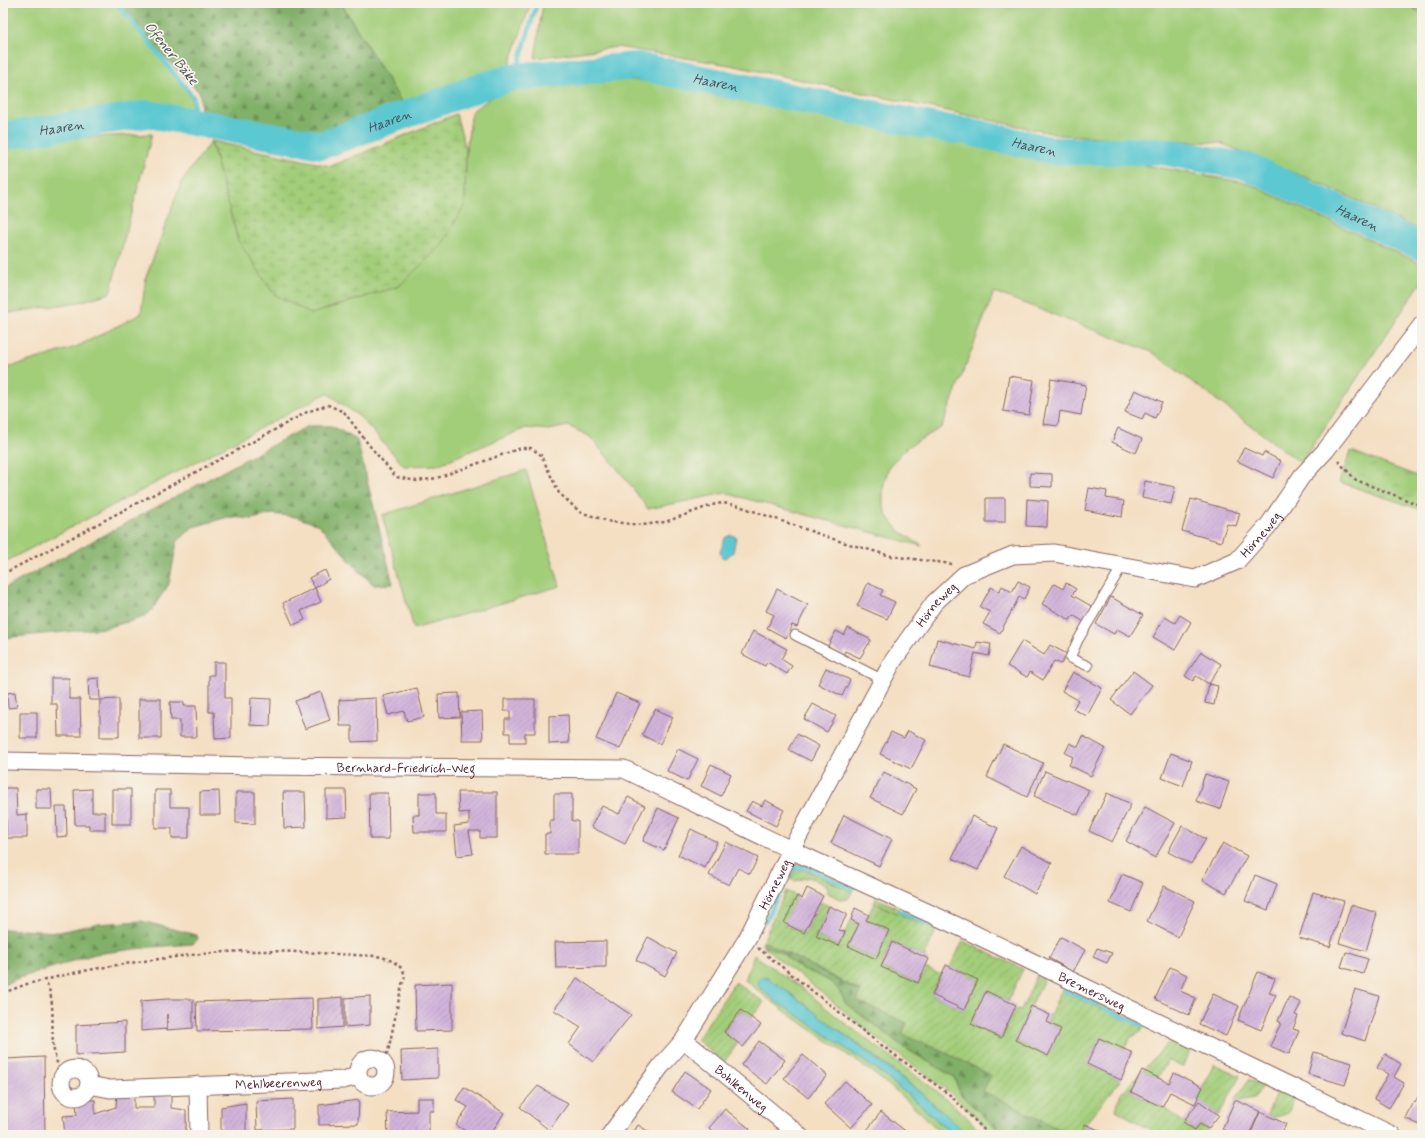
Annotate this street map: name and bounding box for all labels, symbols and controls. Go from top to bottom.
water label: Ofener Bäke [140,18,203,90]
water label: Haaren [691,70,740,96]
water label: Haaren [365,105,414,138]
water label: Haaren [38,116,85,140]
water label: Haaren [1010,134,1058,161]
water label: Haaren [1332,200,1381,236]
street label: Hörneweg [1237,509,1285,562]
street label: Hörneweg [913,579,961,631]
street label: Bernhard-Friedrich-Weg [336,760,475,780]
street label: Hörneweg [756,856,795,913]
street label: Bremersweg [1055,969,1128,1015]
street label: Bohlkenweg [710,1062,771,1116]
street label: Mehlbeerenweg [235,1074,322,1094]

